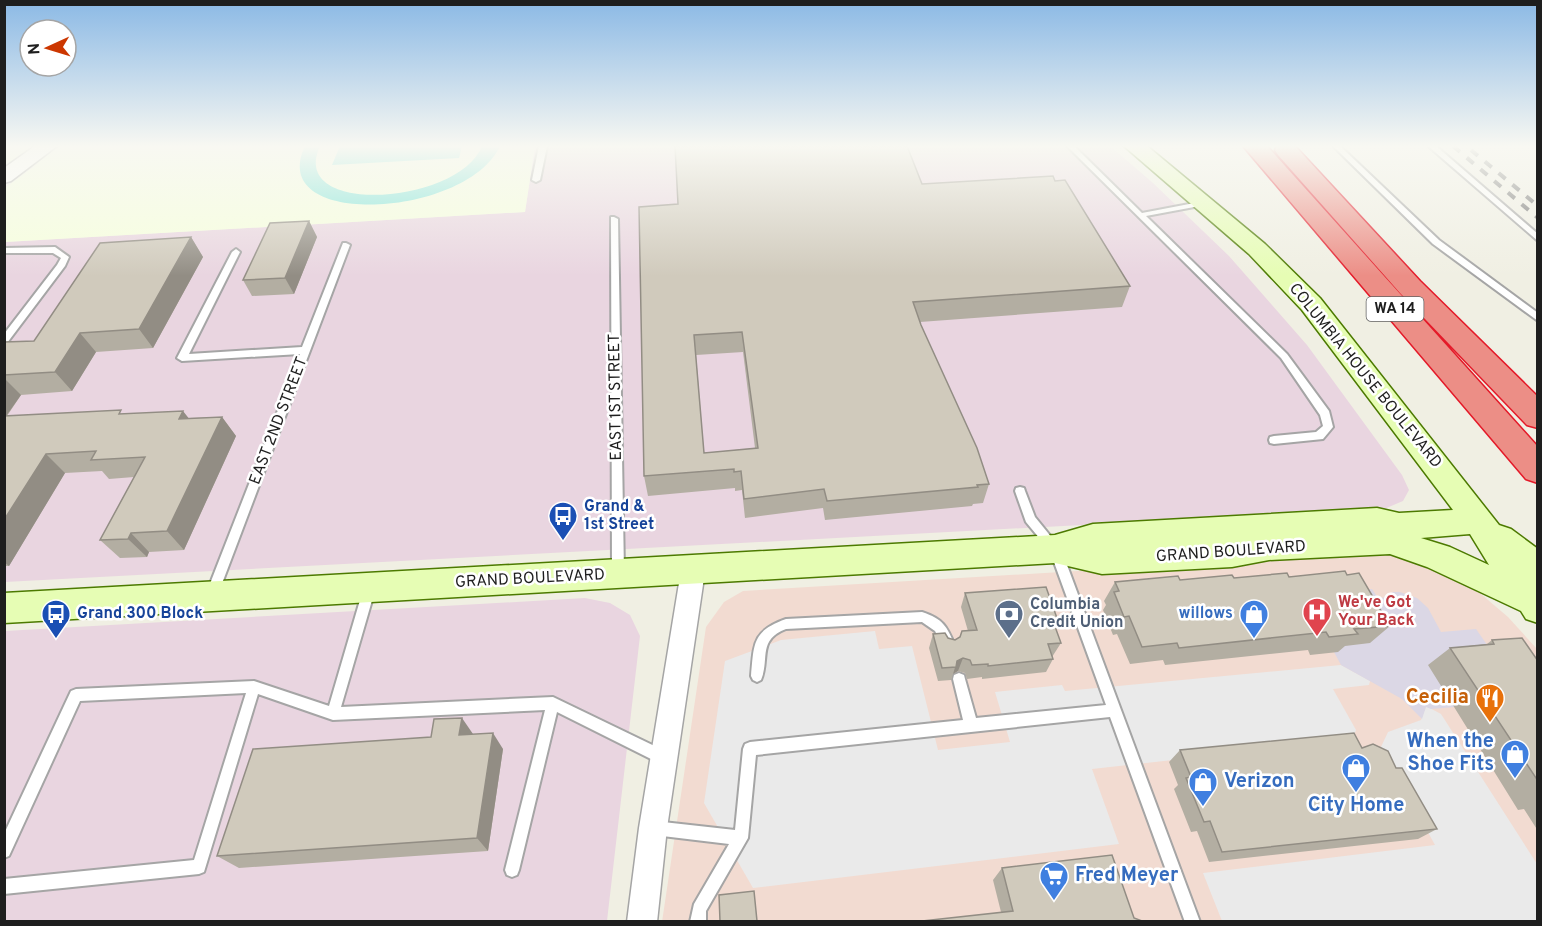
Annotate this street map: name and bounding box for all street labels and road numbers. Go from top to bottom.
street label: COLUMBIA HOUSE BOULEVARD [1284,279,1446,473]
road number: WA 14 [1366,297,1424,321]
street label: EAST 1ST STREET [605,333,627,461]
street label: EAST 2ND STREET [245,354,313,488]
street label: GRAND BOULEVARD [1155,537,1307,567]
street label: GRAND BOULEVARD [454,565,606,593]

